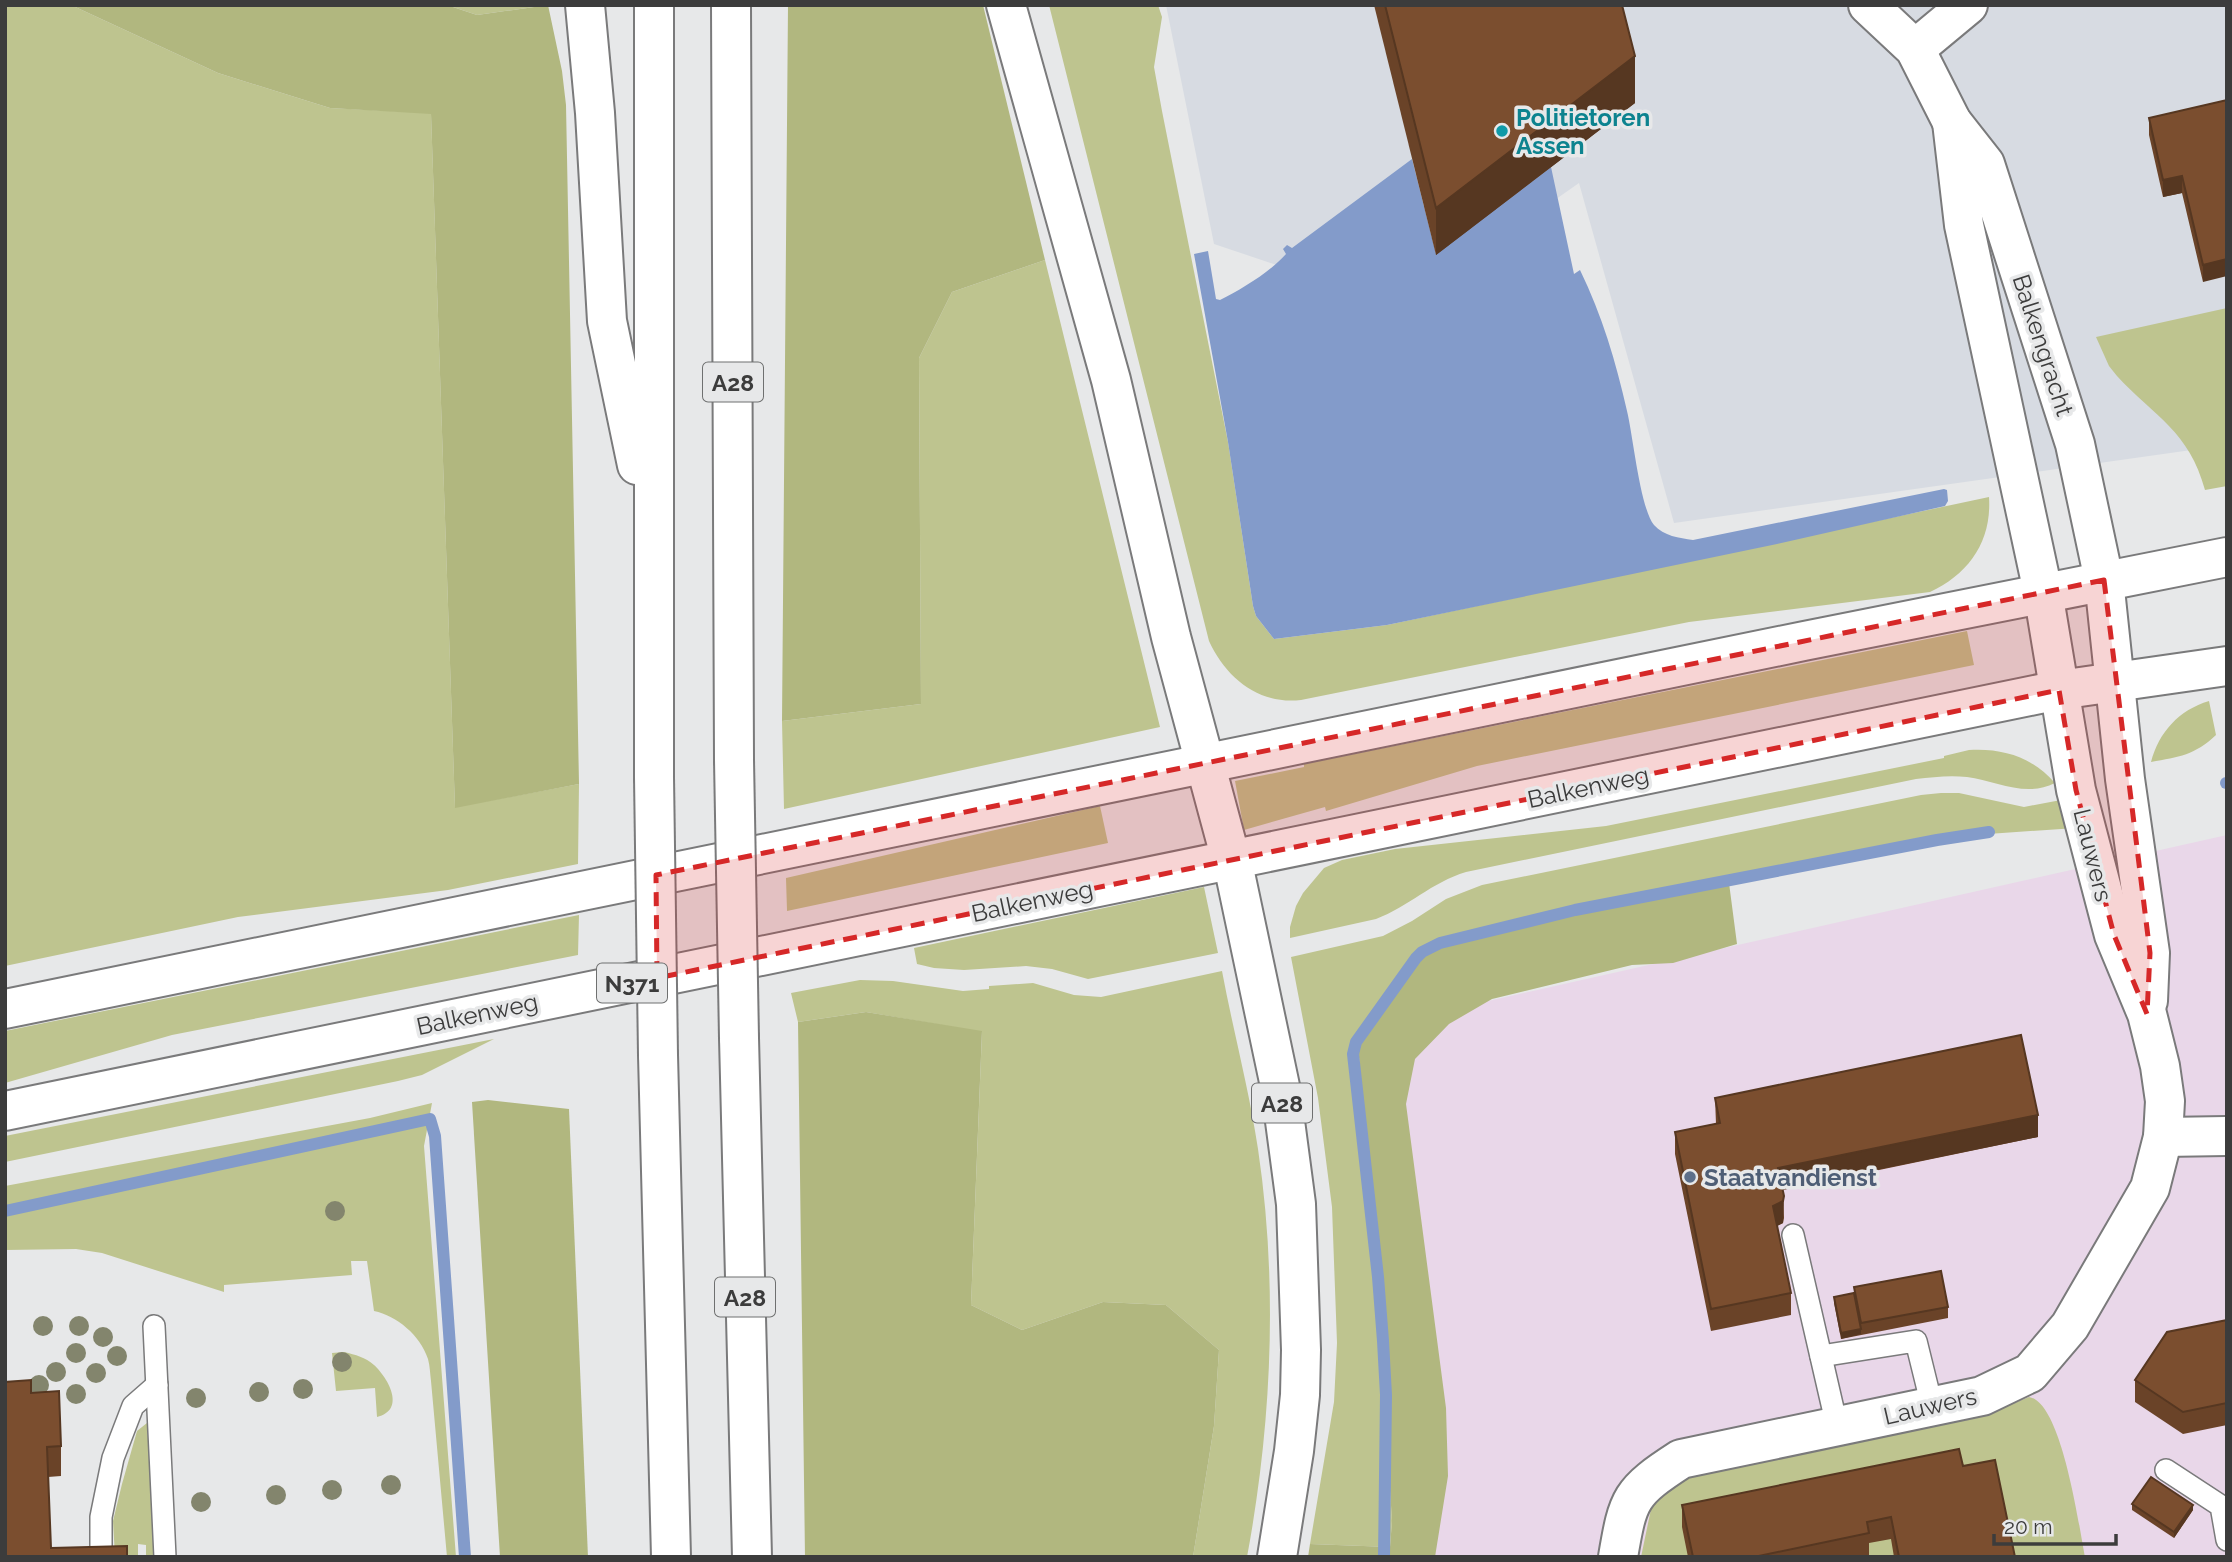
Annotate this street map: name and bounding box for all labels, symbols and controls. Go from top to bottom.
place label: Politietoren Assen [1516,103,1650,160]
marker: Politietoren Assen [1494,123,1510,139]
street label: Balkengracht [2006,271,2080,419]
road number: A28 [703,362,763,402]
street label: Balkenweg [1525,760,1651,814]
street label: Lauwers [2067,806,2119,904]
street label: Balkenweg [969,874,1095,928]
road number: N371 [597,964,667,1002]
street label: Balkenweg [414,987,540,1041]
road number: A28 [1252,1084,1312,1122]
place label: Staatvandienst [1704,1163,1877,1192]
marker: Staatvandienst [1682,1169,1698,1185]
road number: A28 [715,1278,775,1316]
street label: Lauwers [1881,1381,1979,1431]
scale bar [1994,1502,2116,1546]
text: 20 m [2004,1514,2052,1539]

